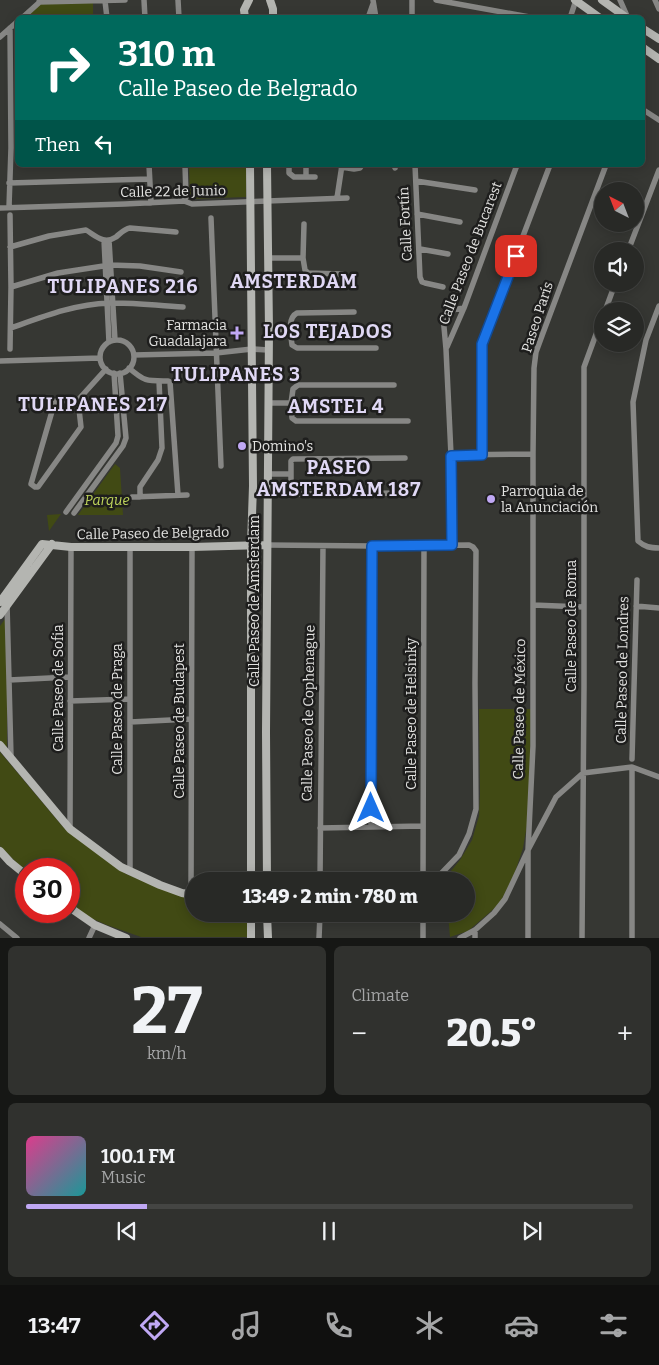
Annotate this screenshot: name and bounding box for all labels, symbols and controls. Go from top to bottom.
text: 310 m [118,33,215,75]
icon: right [35,35,100,100]
text: Calle Paseo de Belgrado [118,75,358,102]
icon: left [90,130,118,158]
text: Then [35,133,80,156]
street label: Calle Paseo de Bucarest [435,179,506,327]
street label: Calle 22 de Junio [120,182,226,201]
north arrow [594,182,644,232]
map controls [594,182,644,352]
street label: Calle Fortín [395,186,416,262]
pin [495,235,537,277]
icon: arrive [502,242,530,270]
button: sound [594,242,644,292]
district label: AMSTERDAM [230,270,358,293]
district label: TULIPANES 216 [48,275,198,298]
street label: Paseo París [518,280,557,355]
button: layers [594,302,644,352]
place label: Farmacia Guadalajara [148,317,227,350]
district label: LOS TEJADOS [263,320,393,343]
marker: Farmacia Guadalajara [231,327,243,339]
district label: TULIPANES 3 [171,363,301,386]
district label: TULIPANES 217 [18,393,168,416]
district label: AMSTEL 4 [288,395,384,418]
place label: Domino's [252,438,313,455]
marker: Domino's [236,440,248,452]
district label: PASEO AMSTERDAM 187 [257,456,421,501]
place label: Parroquia de la Anunciación [501,483,598,516]
park label: Parque [84,492,130,509]
marker: Parroquia de la Anunciación [485,493,497,505]
street label: Calle Paseo de Amsterdam [246,514,263,687]
street label: Calle Paseo de Belgrado [77,524,229,543]
street label: Calle Paseo de Roma [563,559,580,692]
street label: Calle Paseo de Londres [613,596,632,744]
street label: Calle Paseo de Sofia [50,624,67,752]
street label: Calle Paseo de Cophenague [298,625,319,801]
street label: Calle Paseo de Helsinky [403,637,420,790]
street label: Calle Paseo de México [510,639,529,779]
street label: Calle Paseo de Praga [109,643,126,775]
street label: Calle Paseo de Budapest [171,643,188,799]
position arrow [344,781,396,833]
speed limit sign: 30 [15,858,80,923]
text: 13:49 · 2 min · 780 m [242,885,418,908]
text: 27 [131,972,202,1050]
text: Climate [352,986,409,1005]
text: 20.5° [447,1010,537,1056]
text: − [352,1017,367,1050]
text: + [617,1017,633,1050]
text: km/h [147,1044,187,1063]
text: 100.1 FM [101,1145,175,1168]
text: Music [101,1168,146,1187]
icon: previous [113,1217,141,1245]
icon: pause [315,1217,343,1245]
icon: next [518,1217,546,1245]
icon: directions [137,1308,172,1343]
icon: music [229,1308,264,1343]
icon: phone [321,1308,356,1343]
icon: climate [412,1308,447,1343]
icon: car [504,1308,539,1343]
icon: filters [596,1308,631,1343]
text: 13:47 [28,1312,81,1339]

